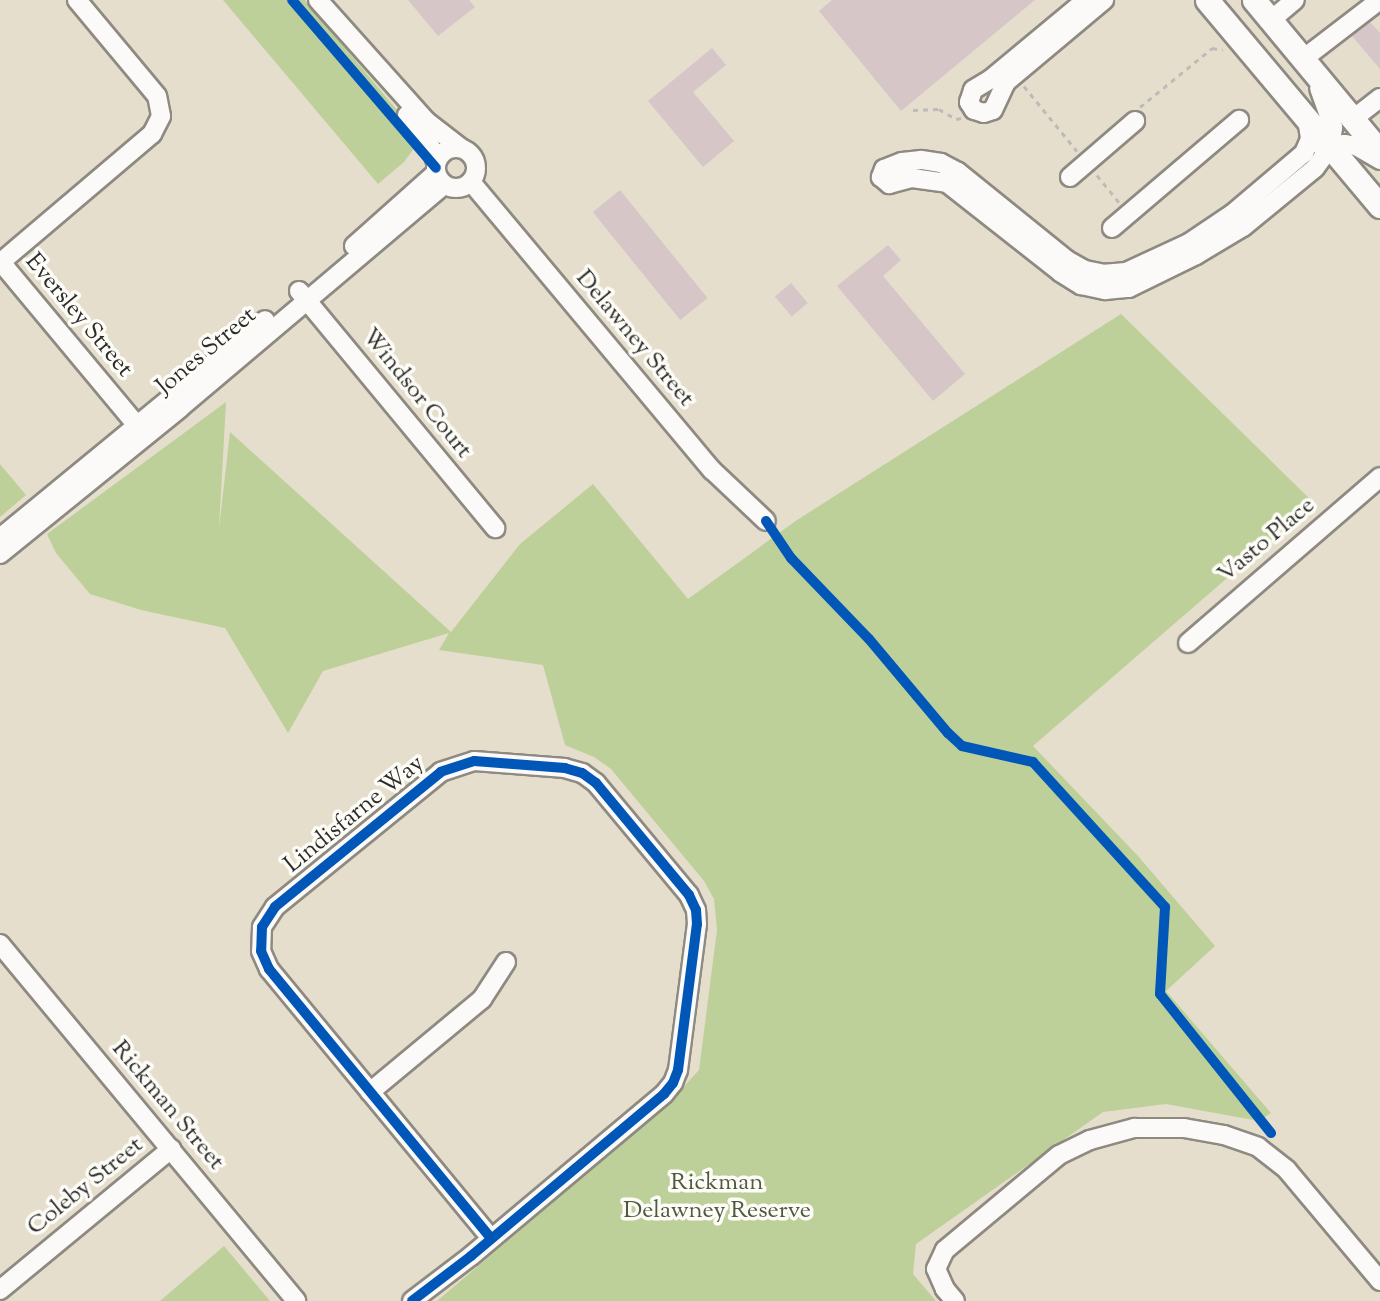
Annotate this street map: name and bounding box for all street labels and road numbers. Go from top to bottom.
street label: Eversley Street [18,248,138,384]
street label: Delawney Street [569,265,699,413]
street label: Jones Street [151,302,263,402]
street label: Windsor Court [355,323,477,465]
street label: Vasto Place [1213,492,1321,590]
street label: Lindisfarne Way [279,750,431,880]
street label: Rickman Street [105,1035,229,1177]
street label: Coleby Street [22,1132,150,1242]

